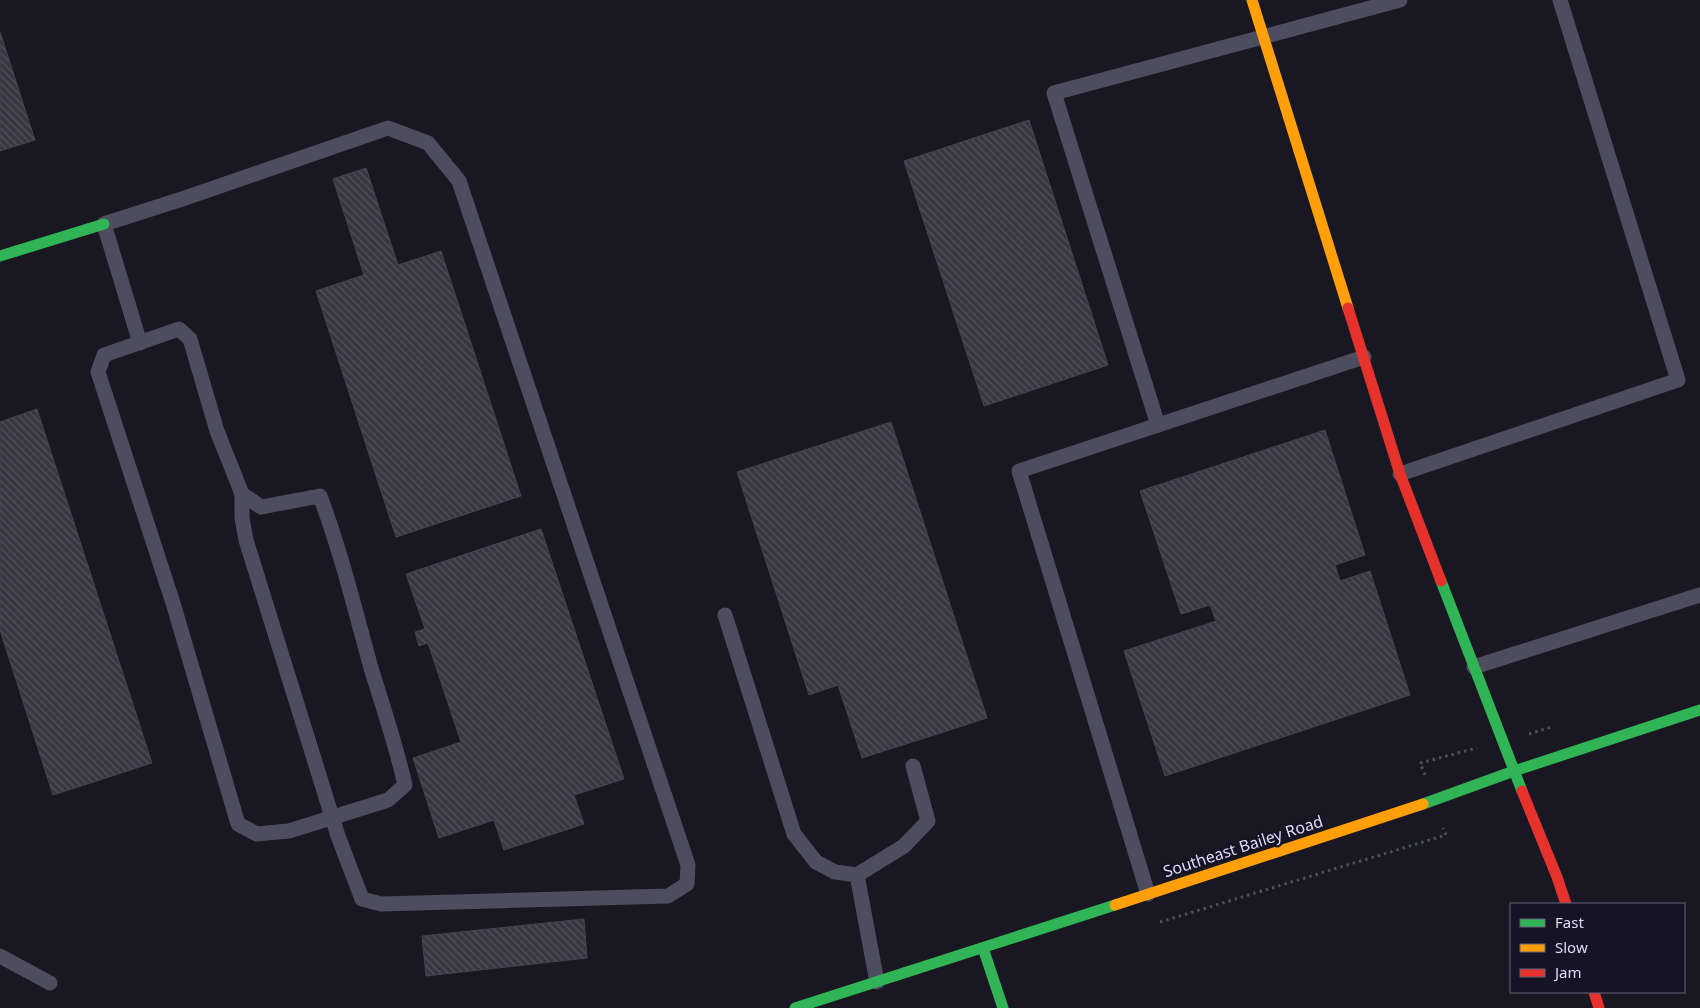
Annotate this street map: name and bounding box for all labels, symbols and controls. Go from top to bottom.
street label: Southeast Bailey Road [1160,810,1326,882]
legend [1510,903,1685,993]
text: Fast [1555,912,1584,932]
text: Slow [1555,937,1588,957]
text: Jam [1553,962,1582,982]

